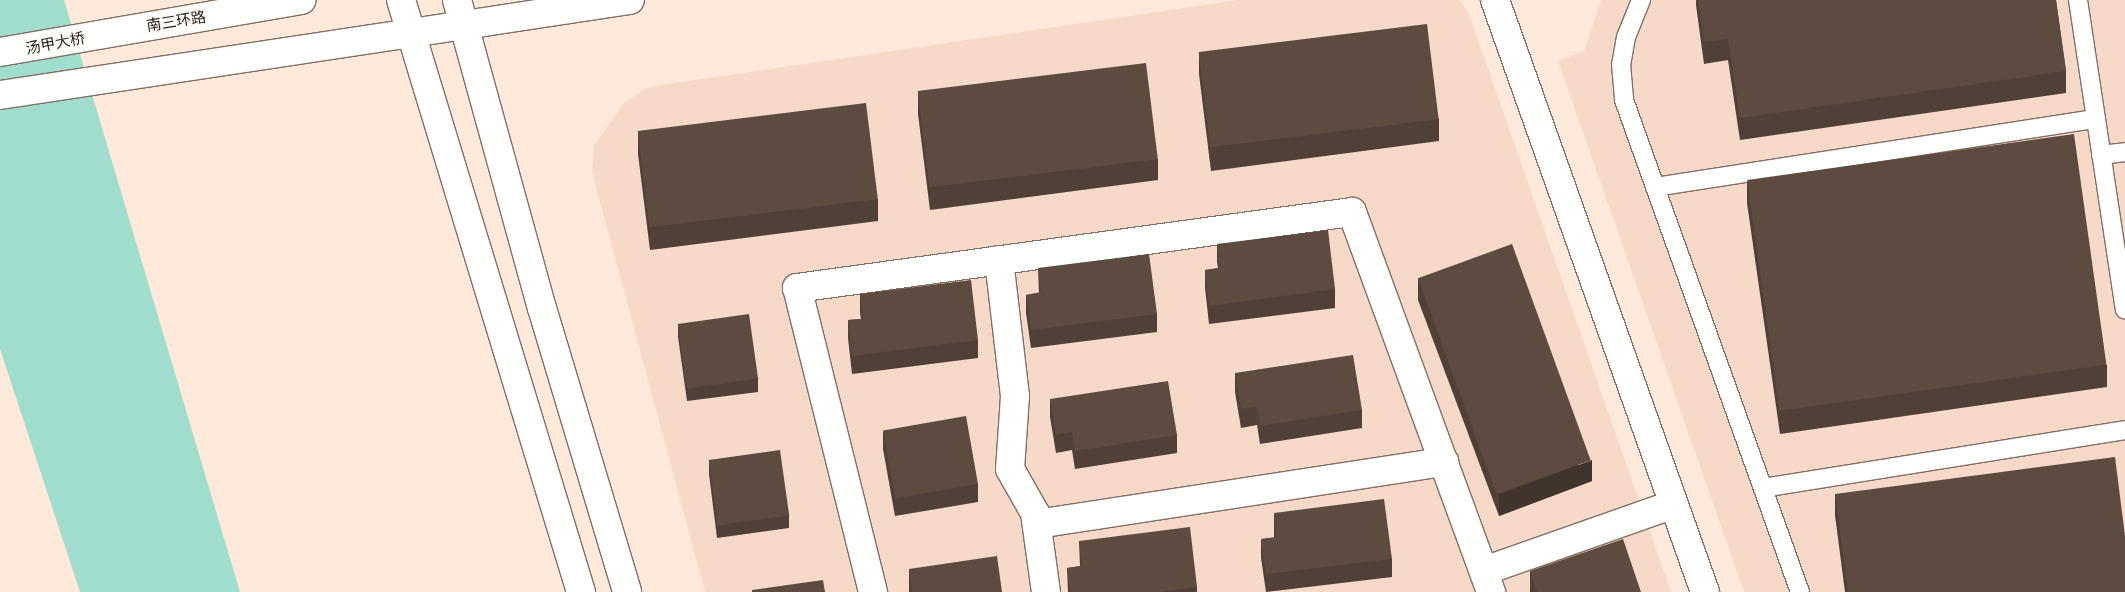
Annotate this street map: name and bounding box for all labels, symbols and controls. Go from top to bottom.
street label: 南三环路 [145,6,207,34]
street label: 汤甲大桥 [24,27,86,57]

